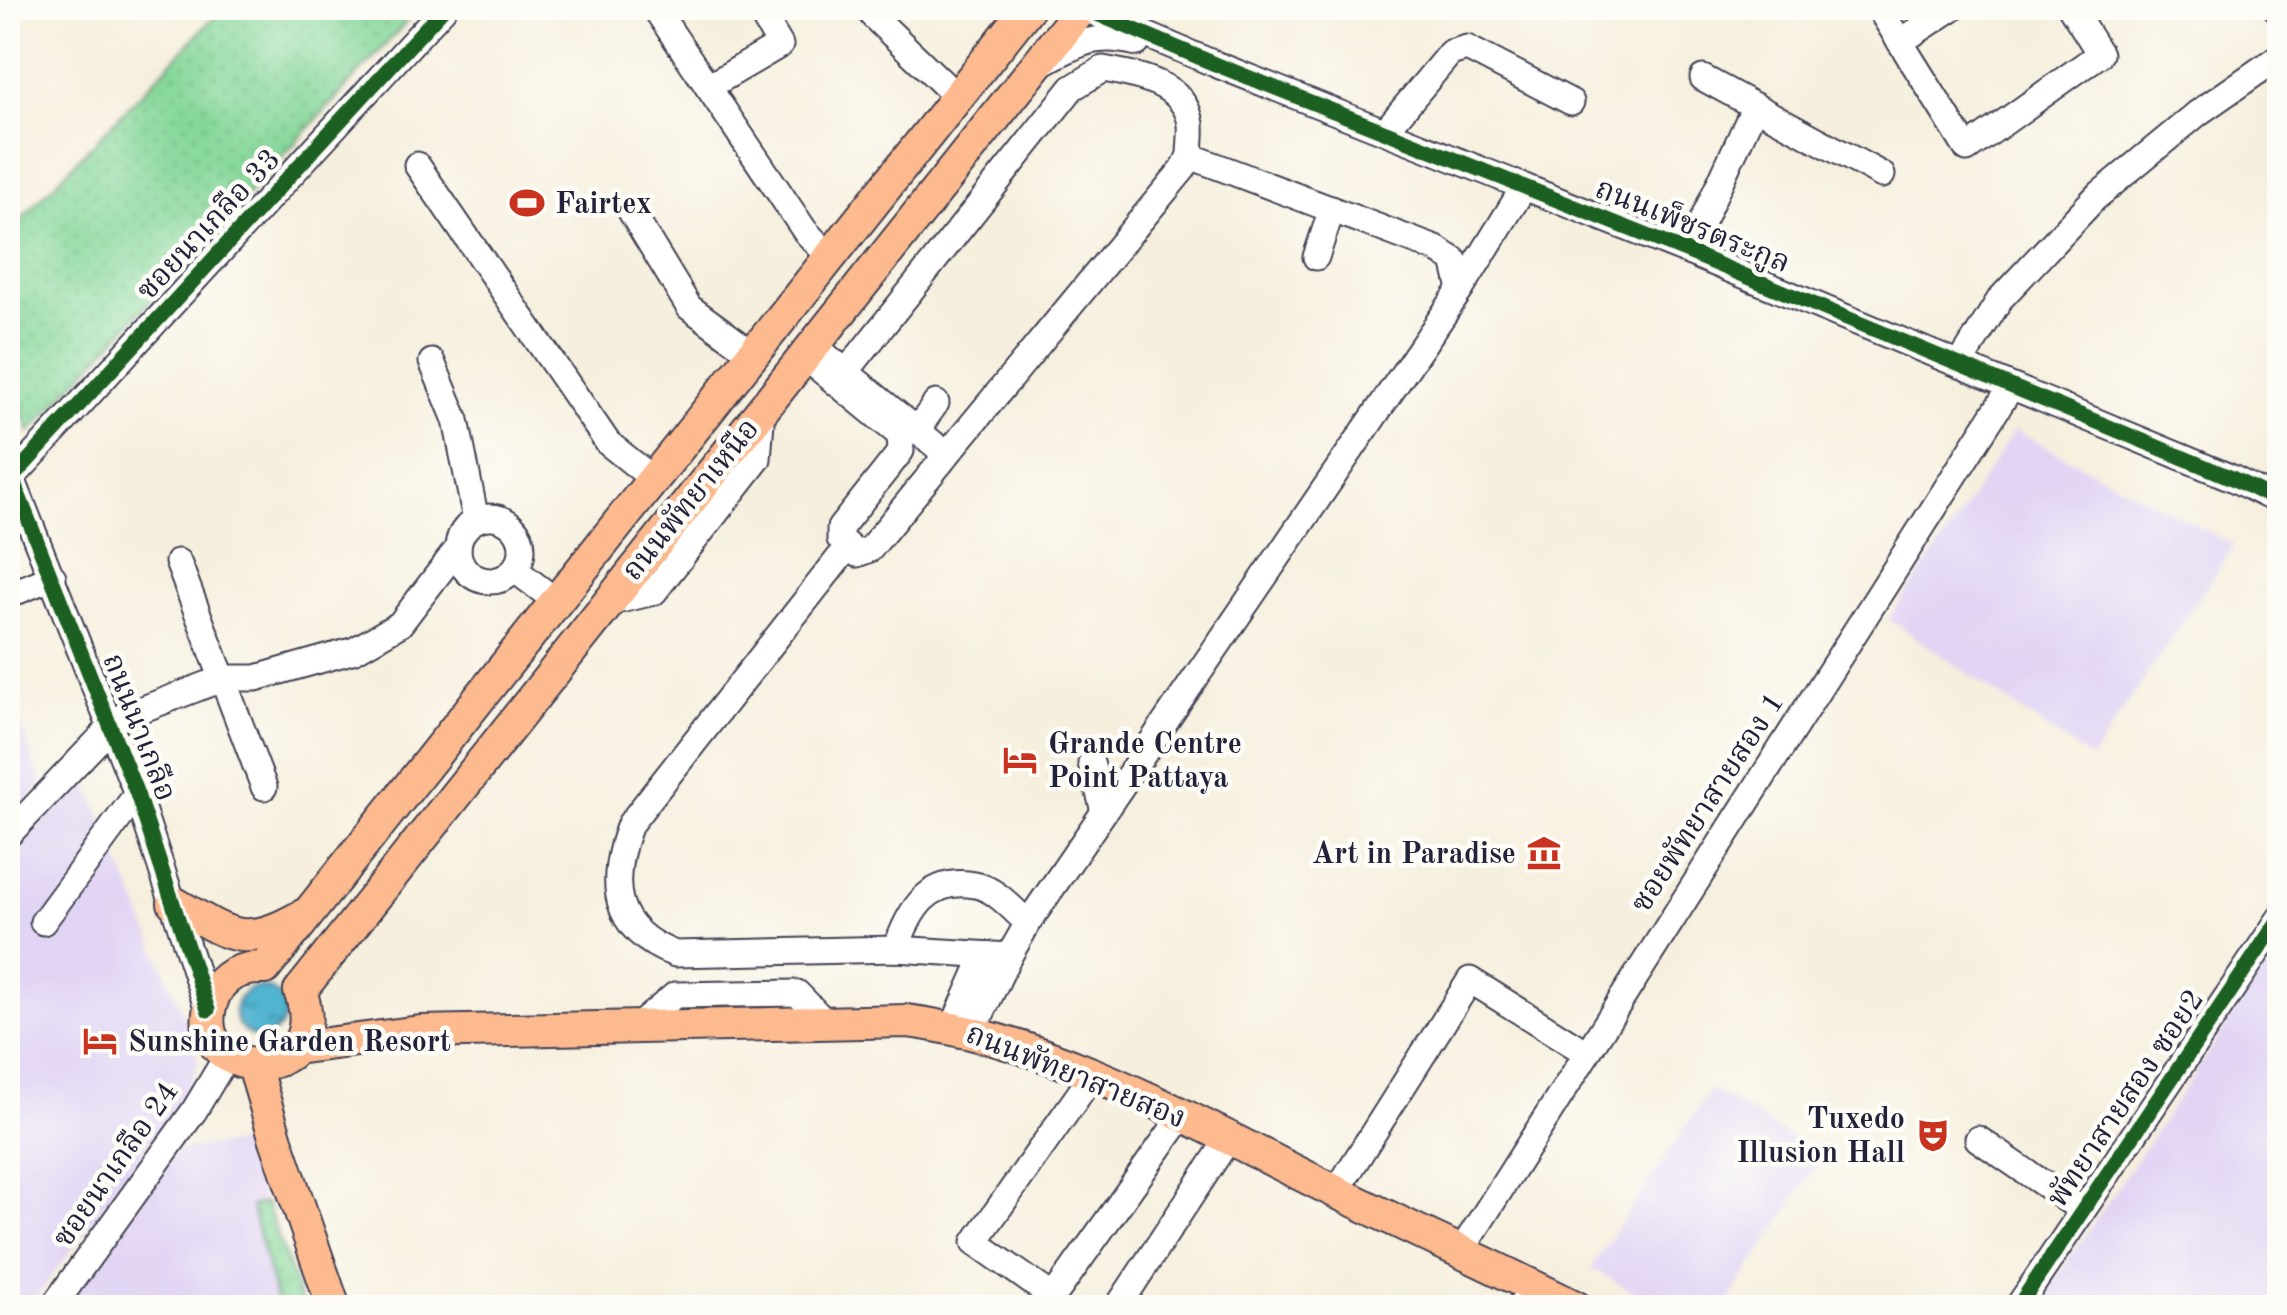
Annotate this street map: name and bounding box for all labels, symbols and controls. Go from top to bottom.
street label: ซอยนาเกลือ 33 [130,142,287,307]
street label: ถนนเพ็ชรตระกูล [1590,170,1795,282]
sports icon: Fairtex [508,184,546,222]
place label: Fairtex [555,190,652,220]
street label: ถนนพัทยาเหนือ [615,412,766,587]
street label: ถนนนาเกลือ [96,649,183,806]
street label: ซอยพัทยาสายสอง 1 [1625,687,1791,918]
place label: Grande Centre Point Pattaya [1048,730,1242,794]
hotel icon: Grande Centre Point Pattaya [1001,741,1039,779]
museum icon: Art in Paradise [1525,834,1563,872]
place label: Art in Paradise [1312,840,1516,870]
street label: พัทยาสายสอง ซอย2 [2041,984,2210,1213]
street label: ถนนพัทยาสายสอง [961,1017,1190,1135]
hotel icon: Sunshine Garden Resort [81,1022,119,1060]
place label: Sunshine Garden Resort [128,1028,451,1058]
street label: ซอยนาเกลือ 24 [46,1075,185,1253]
place label: Tuxedo Illusion Hall [1736,1105,1905,1169]
theatre icon: Tuxedo Illusion Hall [1914,1116,1952,1154]

